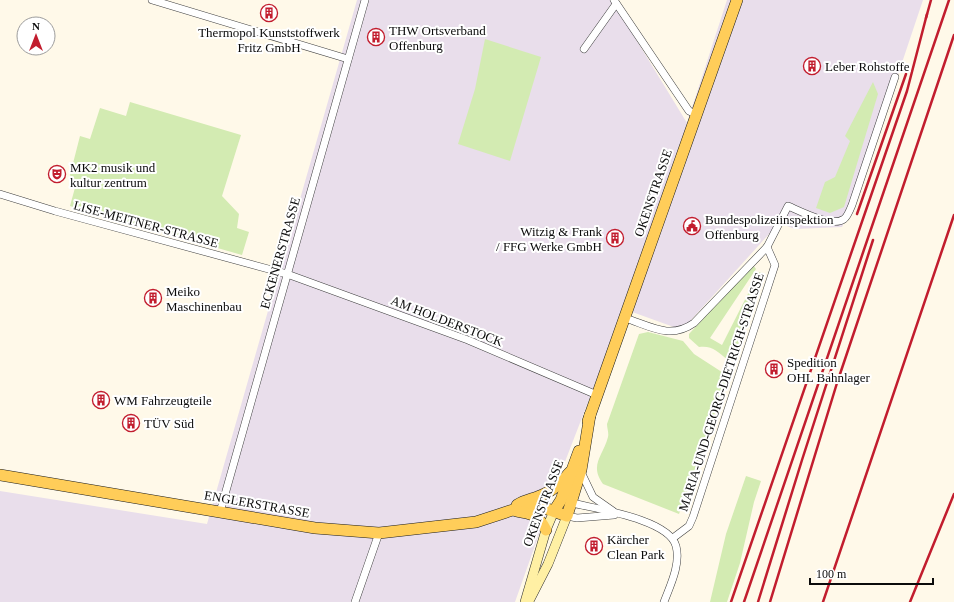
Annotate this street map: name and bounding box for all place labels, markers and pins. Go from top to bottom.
building icon: Thermopol Kunststoffwerk Fritz GmbH [259,3,279,23]
place label: THW Ortsverband Offenburg [389,23,486,53]
place label: Thermopol Kunststoffwerk Fritz GmbH [198,25,340,55]
building icon: THW Ortsverband Offenburg [366,27,386,47]
building icon: Leber Rohstoffe [802,56,822,76]
place label: Leber Rohstoffe [825,59,910,74]
place label: MK2 musik und kultur zentrum [70,160,156,190]
theatre icon: MK2 musik und kultur zentrum [47,164,67,184]
place label: Bundespolizeiinspektion Offenburg [705,212,834,242]
public building icon: Bundespolizeiinspektion Offenburg [682,216,702,236]
place label: Witzig & Frank / FFG Werke GmbH [496,224,602,254]
building icon: Witzig & Frank / FFG Werke GmbH [605,228,625,248]
place label: Meiko Maschinenbau [166,284,242,314]
building icon: Meiko Maschinenbau [143,288,163,308]
place label: Spedition OHL Bahnlager [787,355,871,385]
building icon: Spedition OHL Bahnlager [764,359,784,379]
building icon: WM Fahrzeugteile [91,390,111,410]
place label: WM Fahrzeugteile [114,393,212,408]
building icon: TÜV Süd [121,413,141,433]
place label: TÜV Süd [144,416,194,431]
place label: Kärcher Clean Park [607,532,665,562]
building icon: Kärcher Clean Park [584,536,604,556]

